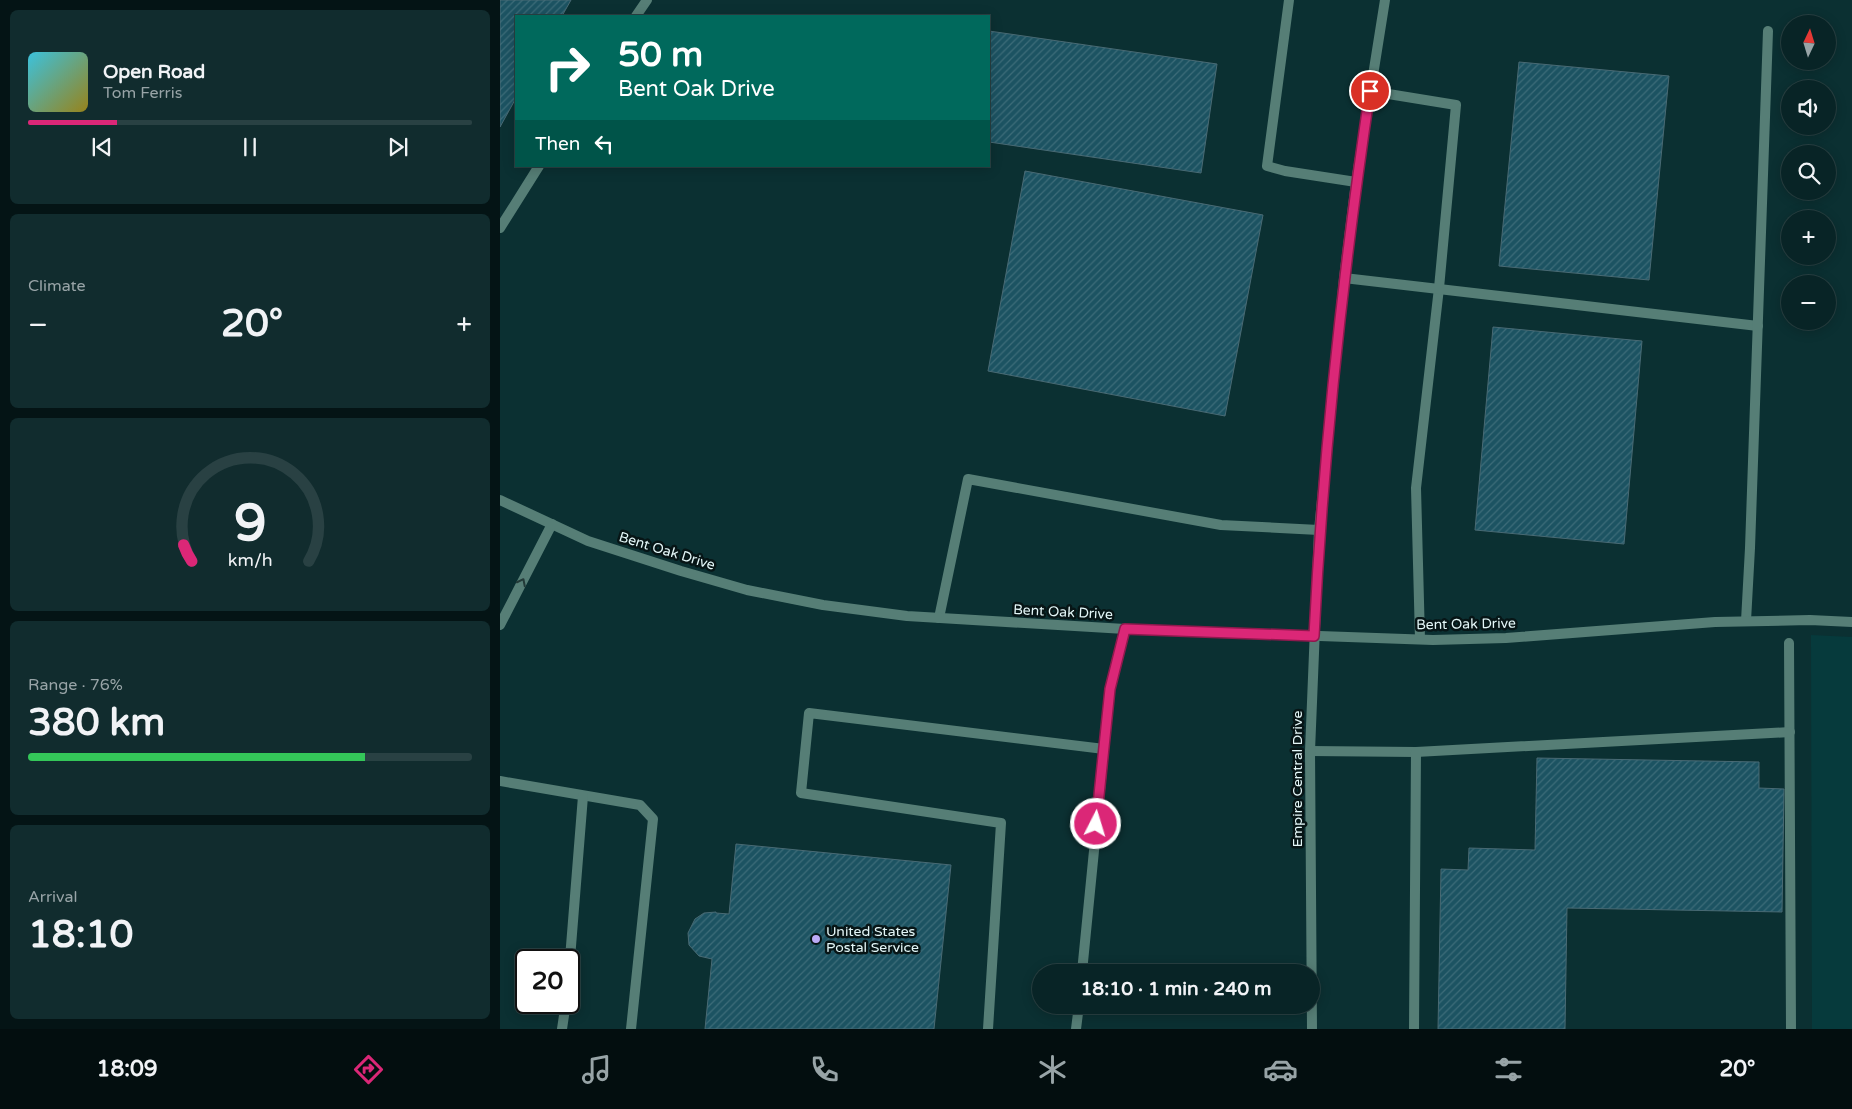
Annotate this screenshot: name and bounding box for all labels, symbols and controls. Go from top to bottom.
north arrow [1781,15,1836,70]
map controls [1781,15,1836,330]
text: 50 m [618,34,703,76]
icon: right [535,35,600,100]
text: Open Road [103,61,205,83]
pin [1349,70,1391,112]
text: Bent Oak Drive [618,76,775,102]
icon: arrive [1356,77,1384,105]
button: sound [1781,80,1836,135]
text: Tom Ferris [103,83,182,103]
icon: left [590,130,618,158]
icon: previous [88,133,116,161]
icon: pause [236,133,264,161]
icon: next [384,133,412,161]
text: Then [535,133,580,155]
button: search [1781,145,1836,200]
button: + [1781,210,1836,265]
button: − [1781,275,1836,330]
text: Climate [28,276,86,296]
text: 20° [221,301,283,347]
text: − [28,308,48,342]
text: + [456,308,472,342]
text: 9 [234,492,266,555]
street label: Bent Oak Drive [617,528,717,574]
text: km/h [228,550,272,571]
one-way arrow [516,578,526,587]
street label: Bent Oak Drive [1013,601,1113,623]
street label: Bent Oak Drive [1416,615,1516,633]
text: Range · 76% [28,675,123,695]
text: 380 km [28,700,165,746]
street label: Empire Central Drive [1289,711,1306,847]
position arrow [1069,797,1121,849]
text: Arrival [28,887,77,907]
text: 18:10 [28,912,133,958]
place label: United States Postal Service [826,923,919,956]
marker: United States Postal Service [810,933,822,945]
speed limit sign: 20 [515,949,580,1014]
text: 18:10 · 1 min · 240 m [1080,978,1272,1000]
icon: directions [351,1052,386,1087]
icon: music [579,1052,614,1087]
icon: phone [807,1052,842,1087]
icon: climate [1035,1052,1070,1087]
icon: car [1263,1052,1298,1087]
icon: filters [1491,1052,1526,1087]
text: 18:09 [97,1056,158,1082]
text: 20° [1719,1056,1755,1082]

